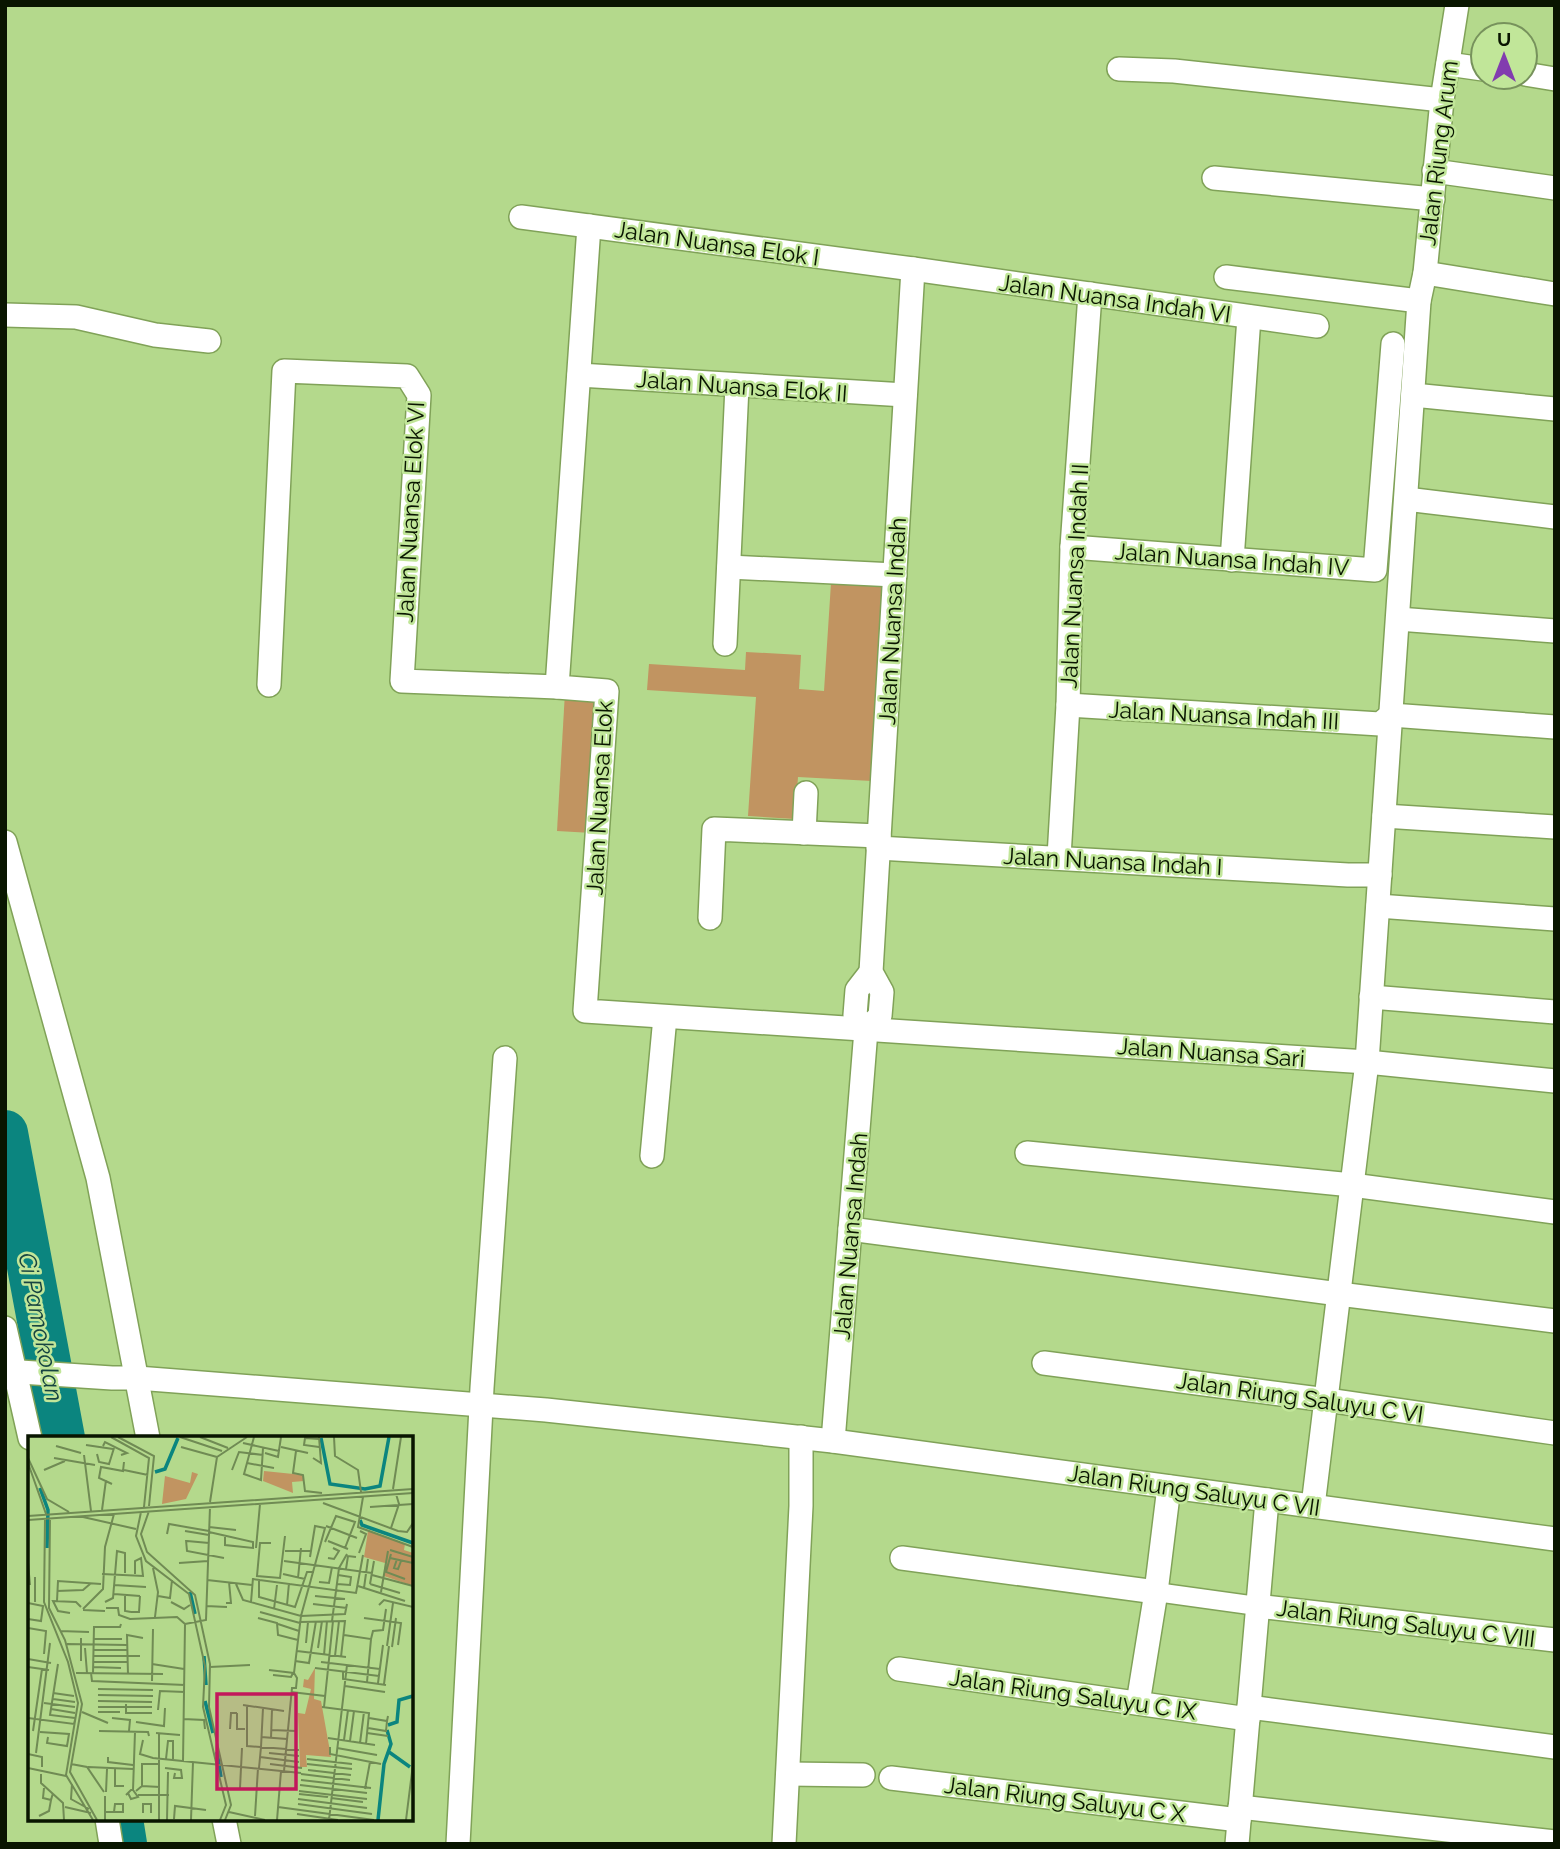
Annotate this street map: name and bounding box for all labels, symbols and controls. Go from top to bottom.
north arrow [1469,21,1539,91]
text: U [1497,28,1511,50]
street label: Jalan Riung Arum [1413,59,1463,247]
street label: Jalan Nuansa Elok I [613,215,821,271]
street label: Jalan Nuansa Indah VI [997,268,1233,328]
street label: Jalan Nuansa Elok II [635,365,849,407]
street label: Jalan Nuansa Elok VI [391,401,429,623]
street label: Jalan Nuansa Indah II [1055,463,1093,689]
street label: Jalan Nuansa Indah [873,517,911,725]
street label: Jalan Nuansa Indah IV [1114,537,1350,581]
street label: Jalan Nuansa Indah III [1108,695,1340,735]
street label: Jalan Nuansa Elok [580,700,618,896]
street label: Jalan Nuansa Indah I [1003,842,1223,880]
street label: Jalan Nuansa Sari [1116,1032,1306,1072]
street label: Jalan Nuansa Indah [827,1131,873,1341]
water label: Ci Pamokolan [12,1250,70,1404]
street label: Jalan Riung Saluyu C VI [1175,1366,1425,1428]
inset map [28,1436,413,1821]
street label: Jalan Riung Saluyu C VII [1066,1459,1322,1521]
street label: Jalan Riung Saluyu C VIII [1275,1594,1537,1652]
street label: Jalan Riung Saluyu C IX [948,1663,1199,1725]
street label: Jalan Riung Saluyu C X [943,1771,1188,1827]

